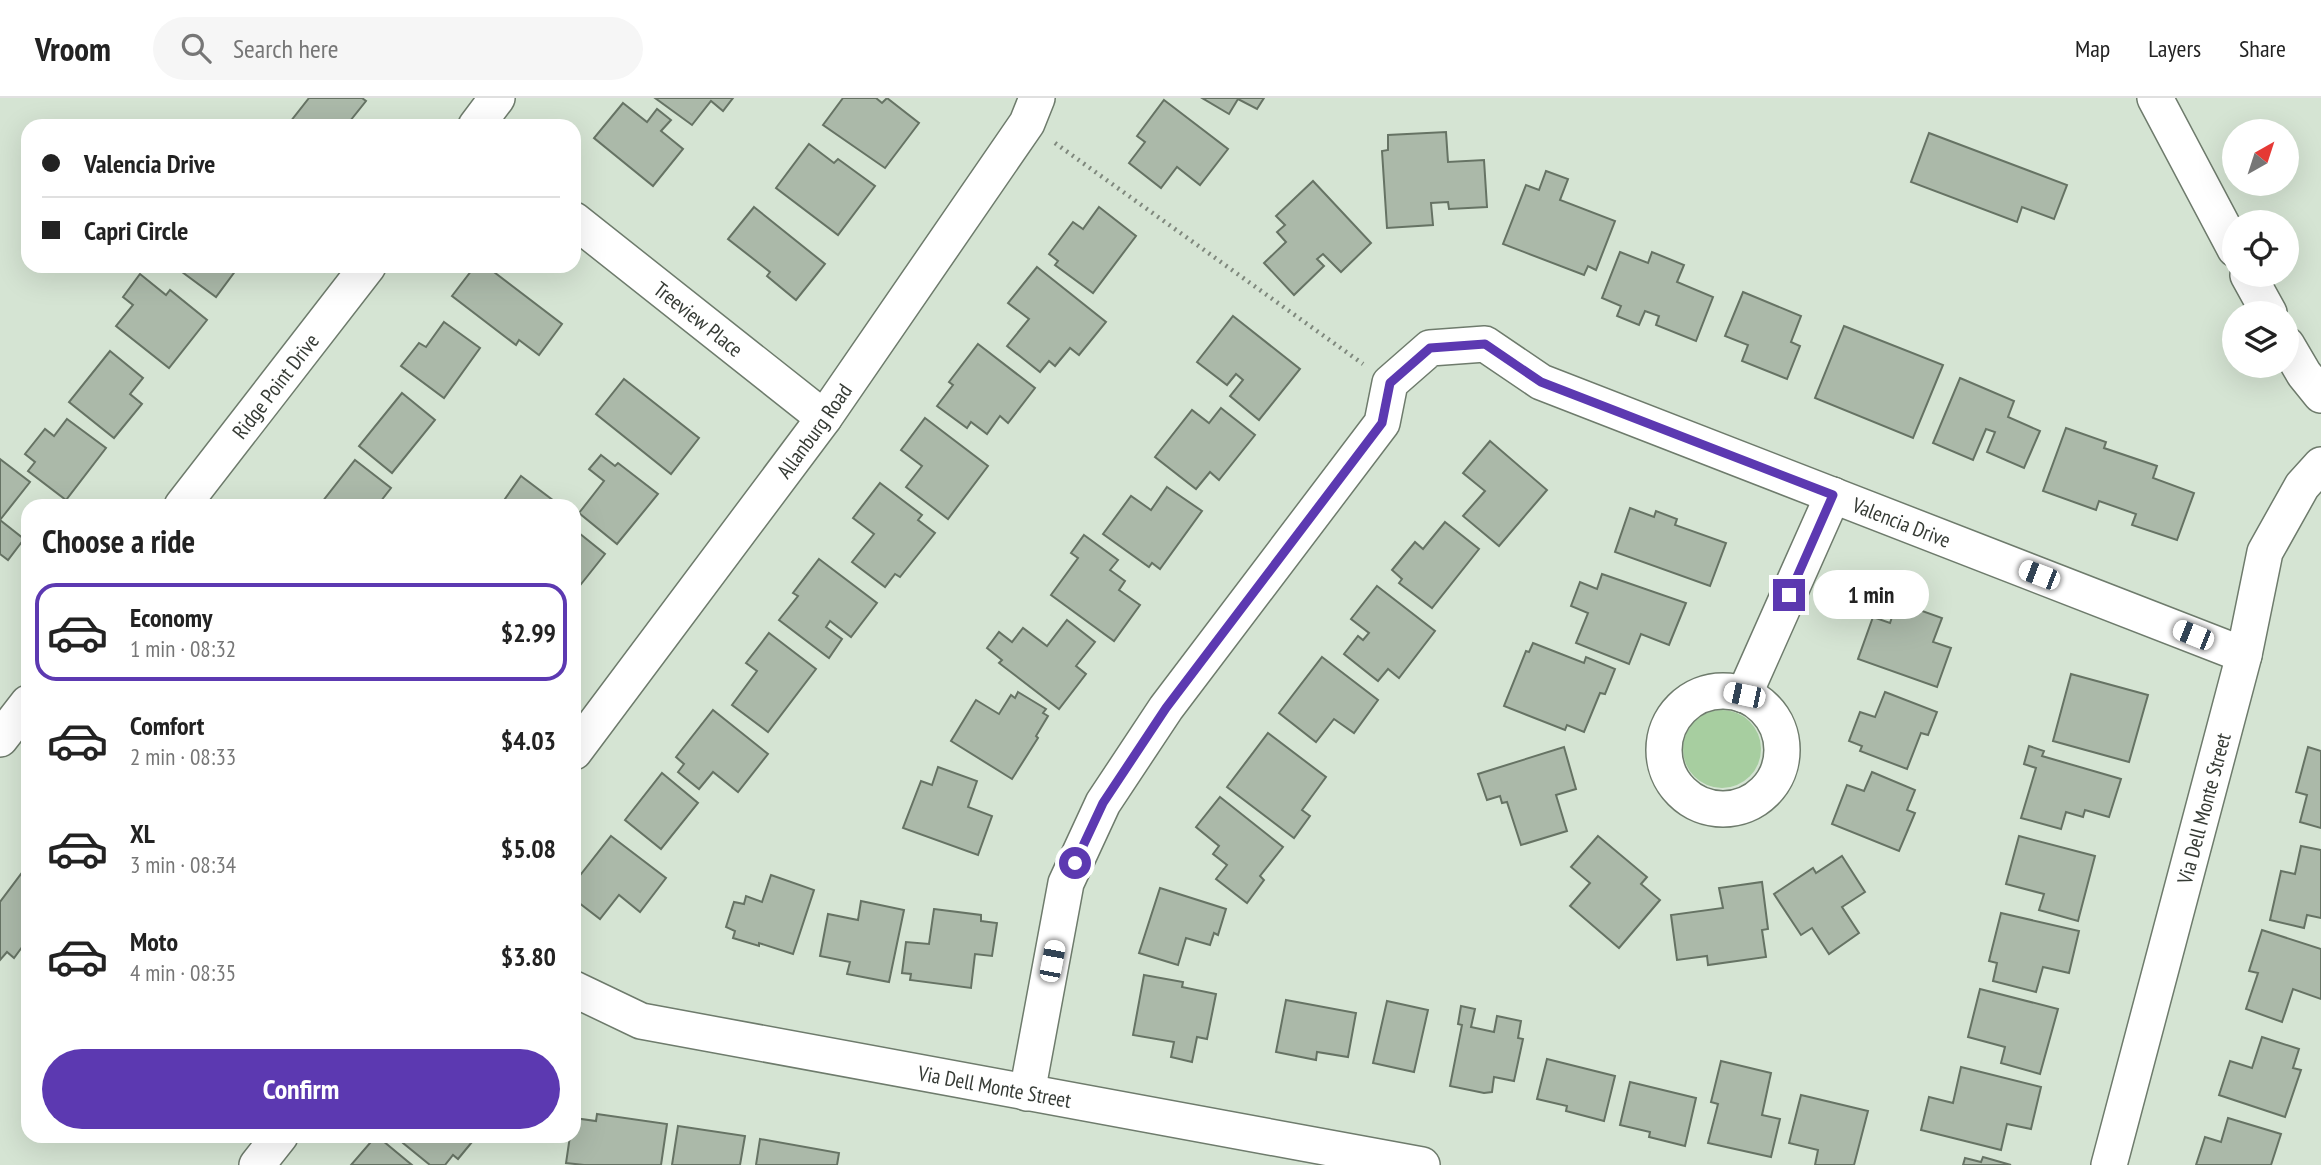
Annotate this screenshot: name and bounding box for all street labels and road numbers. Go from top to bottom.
street label: Treeview Place [649,275,749,362]
street label: Ridge Point Drive [226,328,324,444]
street label: Allanburg Road [770,378,857,483]
street label: Valencia Drive [1848,490,1955,553]
street label: Via Dell Monte Street [2170,730,2236,888]
street label: Via Dell Monte Street [915,1059,1074,1114]

